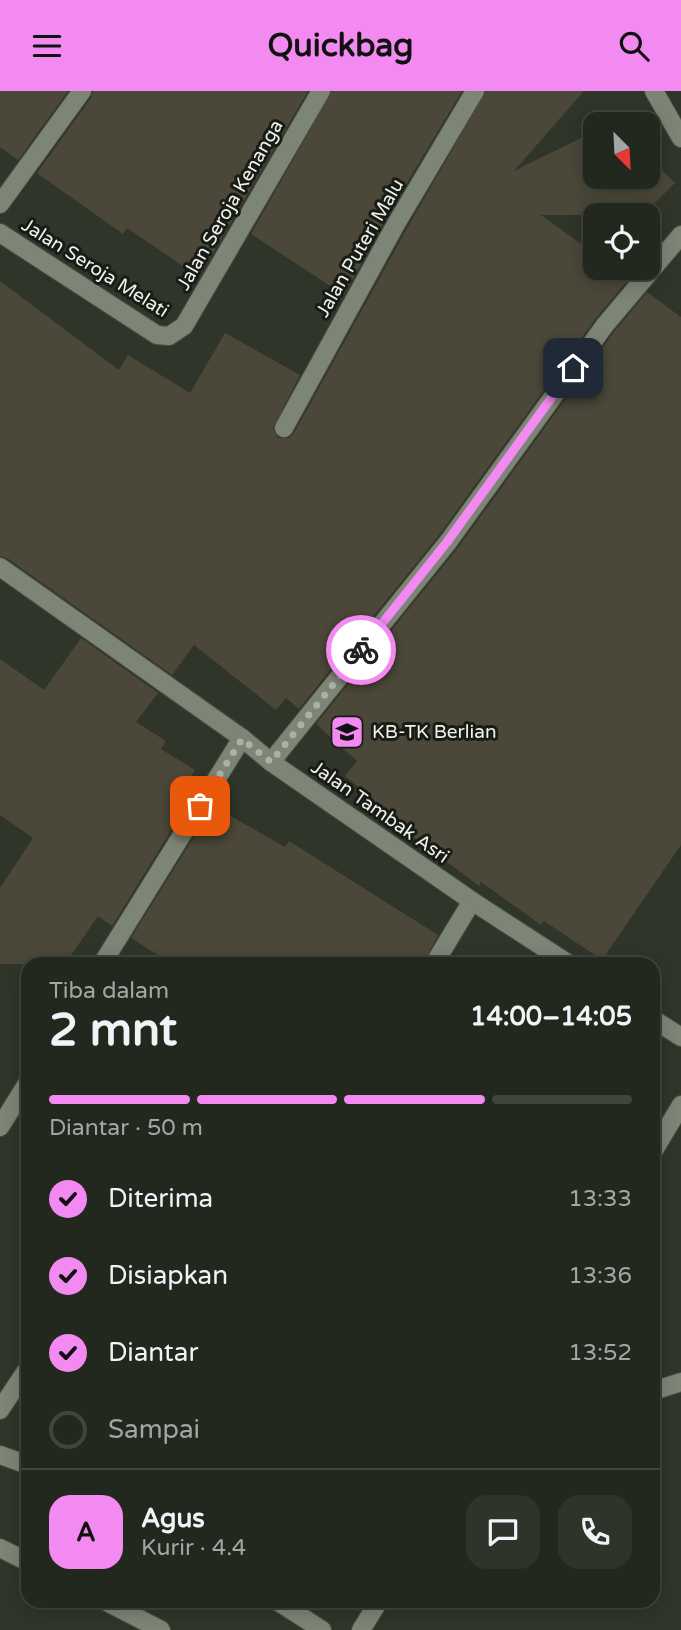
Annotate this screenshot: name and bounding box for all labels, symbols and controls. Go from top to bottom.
icon: menu [28,27,66,65]
text: Quickbag [267,27,414,65]
icon: search [615,27,653,65]
north arrow [583,112,660,189]
map controls [583,112,660,280]
street label: Jalan Seroja Kenanga [172,116,288,294]
street label: Jalan Puteri Malu [312,175,408,321]
button: locate [583,203,660,280]
street label: Jalan Seroja Melati [18,214,172,322]
pin [543,338,603,398]
icon: home [554,349,592,387]
courier [326,615,396,685]
icon: bike [342,631,380,669]
school or university icon: KB-TK Berlian [328,713,366,751]
place label: KB-TK Berlian [372,721,497,743]
street label: Jalan Tambak Asri [307,756,453,868]
pin [170,776,230,836]
icon: bag [181,787,219,825]
text: Tiba dalam [49,977,169,1005]
text: 14:00–14:05 [470,1001,632,1032]
text: 2 mnt [49,1003,177,1058]
text: Diantar · 50 m [49,1114,203,1142]
icon: check [49,1180,87,1218]
text: Diterima [108,1183,213,1214]
text: 13:33 [568,1185,632,1213]
icon: check [49,1257,87,1295]
text: Disiapkan [108,1260,228,1291]
text: 13:36 [568,1262,632,1290]
icon: check [49,1334,87,1372]
text: Diantar [108,1337,198,1368]
text: 13:52 [568,1339,632,1367]
text: Sampai [108,1414,200,1445]
button: chat [466,1495,540,1569]
button: phone [558,1495,632,1569]
text: Agus [141,1503,205,1534]
text: A [76,1517,96,1548]
text: Kurir · 4.4 [141,1534,246,1562]

